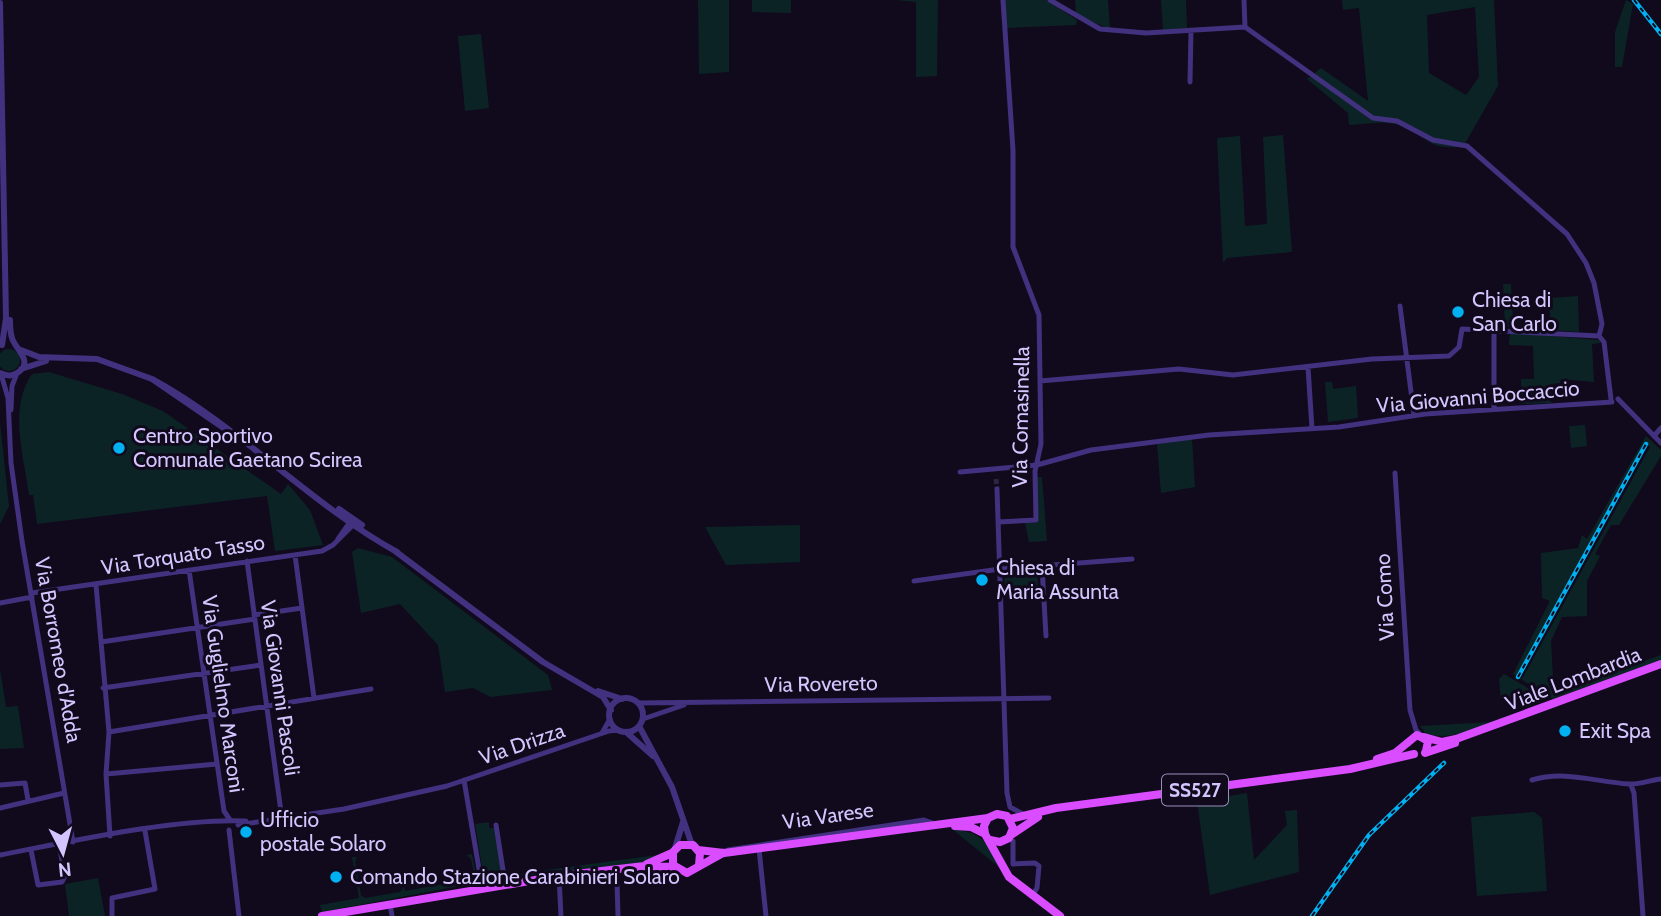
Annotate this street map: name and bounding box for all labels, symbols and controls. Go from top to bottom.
place label: Chiesa di San Carlo [1472,287,1557,336]
marker: Chiesa di San Carlo [1450,304,1466,320]
street label: Via Comasinella [1007,346,1034,488]
street label: Via Giovanni Boccaccio [1375,375,1581,418]
place label: Centro Sportivo Comunale Gaetano Scirea [133,423,362,472]
marker: Centro Sportivo Comunale Gaetano Scirea [111,440,127,456]
street label: Via Torquato Tasso [99,529,266,580]
street label: Via Como [1370,553,1399,641]
street label: Via Borromeo d'Adda [30,555,87,744]
place label: Chiesa di Maria Assunta [996,555,1119,604]
marker: Chiesa di Maria Assunta [974,572,990,588]
street label: Via Guglielmo Marconi [197,594,250,794]
street label: Via Giovanni Pascoli [256,599,305,777]
street label: Viale Lombardia [1502,641,1644,716]
street label: Via Rovereto [764,670,878,697]
street label: Via Drizza [476,717,568,770]
place label: Exit Spa [1579,718,1651,743]
marker: Exit Spa [1557,723,1573,739]
road number: SS527 [1162,775,1228,806]
street label: Via Varese [781,797,875,834]
place label: Ufficio postale Solaro [260,807,386,856]
north arrow [28,818,98,888]
marker: Ufficio postale Solaro [238,824,254,840]
text: N [57,857,73,882]
place label: Comando Stazione Carabinieri Solaro [350,864,680,889]
marker: Comando Stazione Carabinieri Solaro [328,869,344,885]

